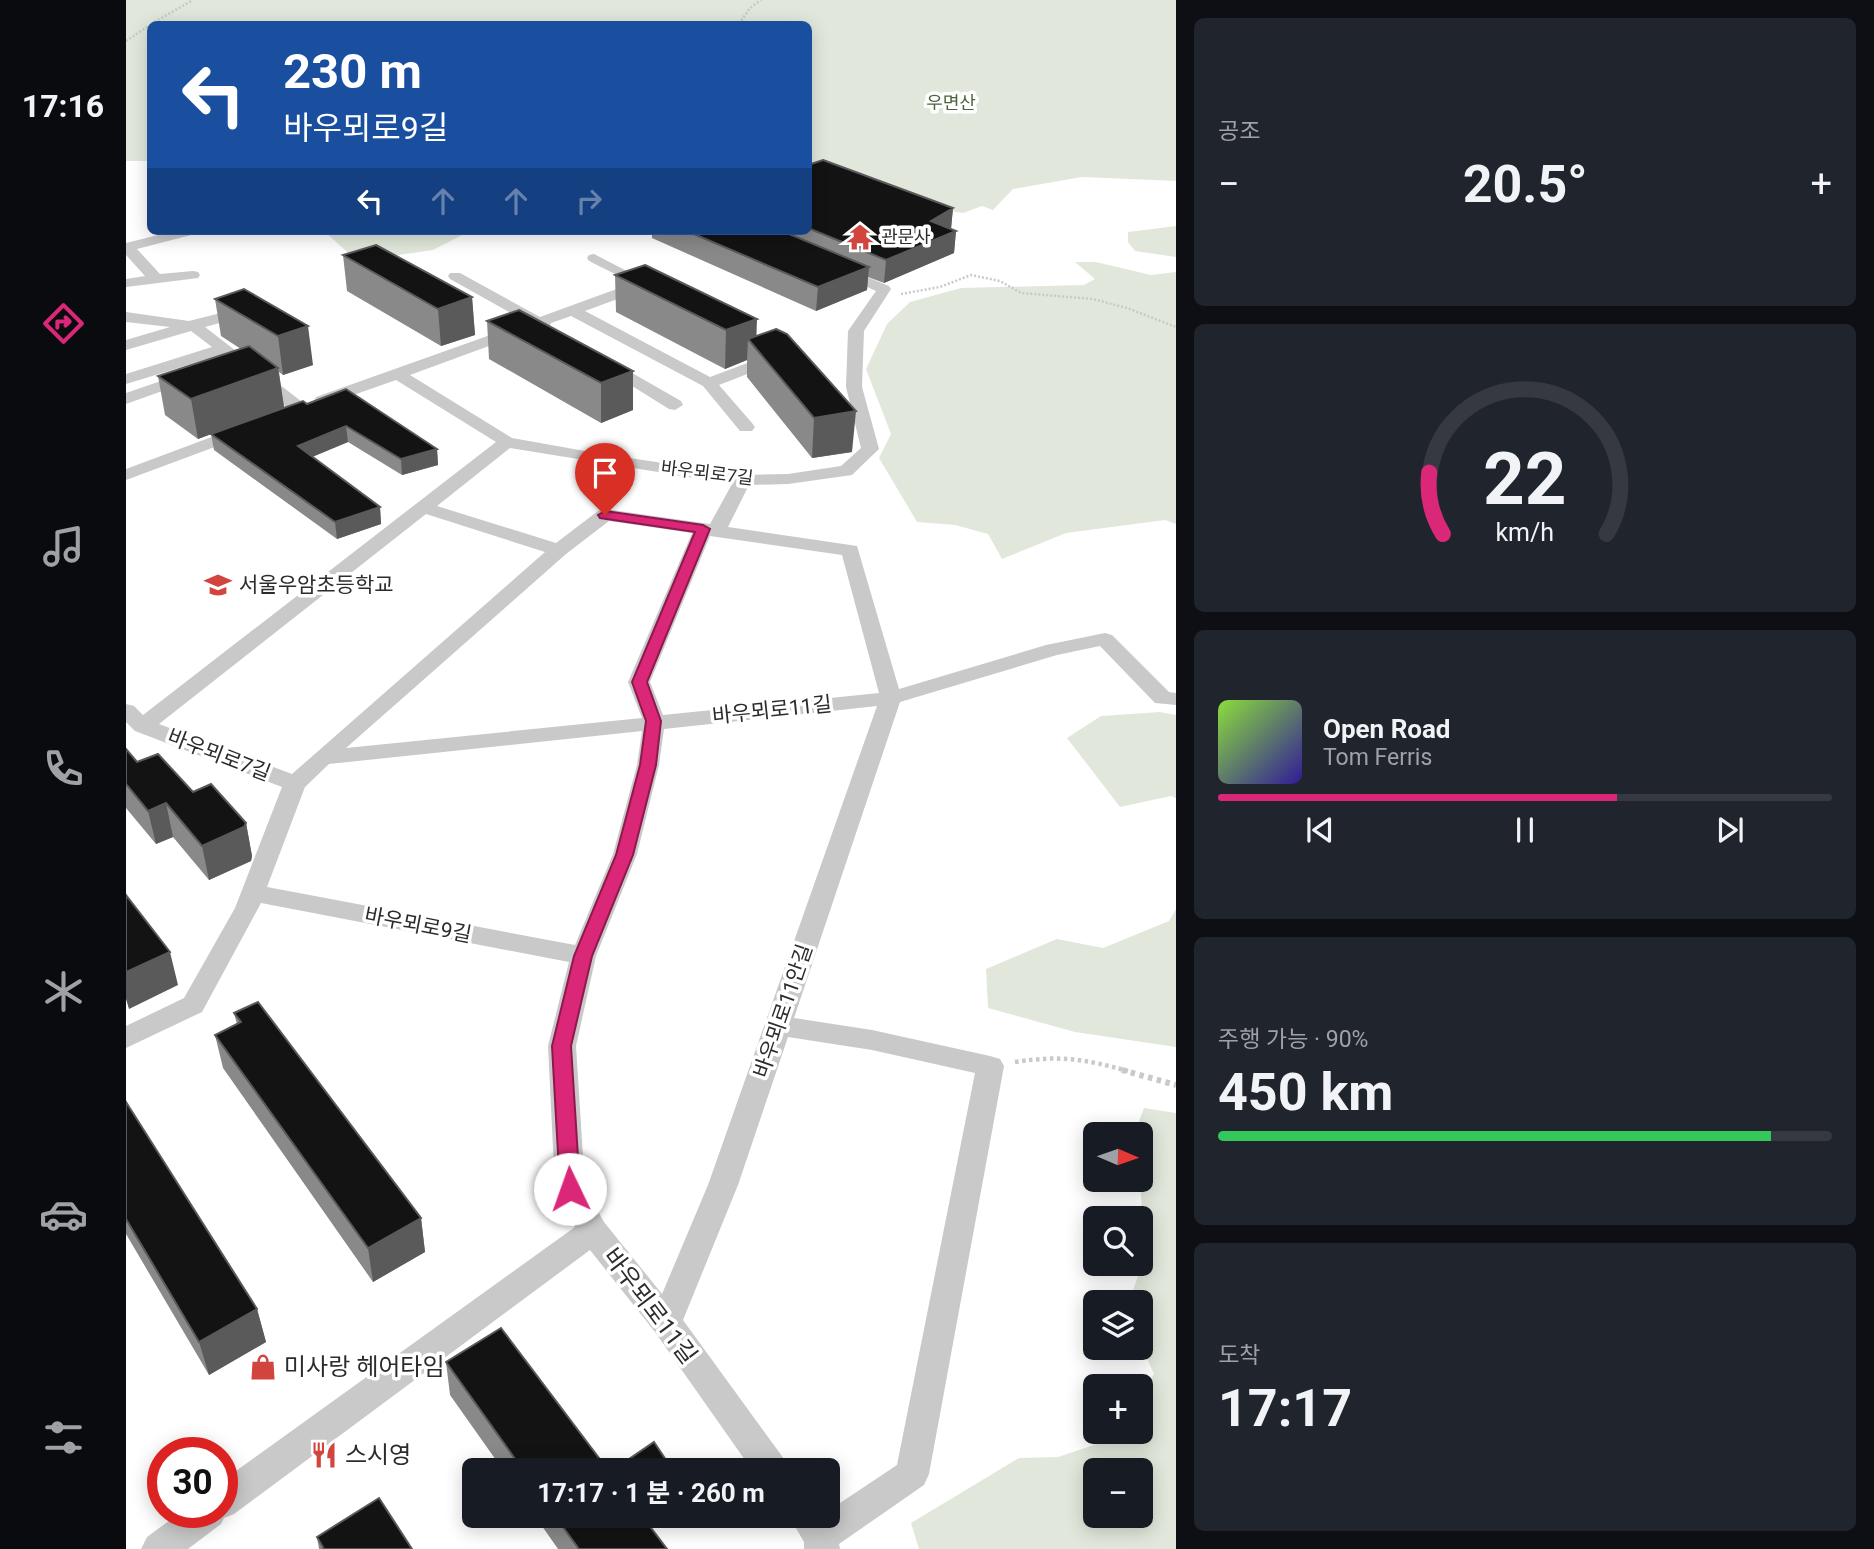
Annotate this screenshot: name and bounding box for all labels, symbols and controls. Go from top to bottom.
text: 230 m [283,43,422,100]
icon: left [168,49,259,140]
text: 17:16 [22,87,104,125]
park label: 우면산 [926,92,976,113]
text: 바우뫼로9길 [283,109,448,147]
text: 공조 [1218,118,1260,145]
text: 20.5° [1463,154,1588,215]
text: − [1218,162,1240,206]
text: + [1810,162,1832,206]
icon: left [351,182,389,220]
icon: ahead [424,182,462,220]
icon: ahead [497,182,535,220]
icon: right [570,182,608,220]
temple icon: 관문사 [845,222,875,252]
place label: 관문사 [881,226,931,247]
icon: directions [39,299,88,348]
text: 22 [1483,437,1567,523]
pin [575,443,635,515]
icon: arrive [586,454,624,492]
street label: 바우뫼로7길 [660,456,754,489]
text: km/h [1496,518,1554,547]
icon: music [39,522,88,571]
school or university icon: 서울우암초등학교 [203,570,233,600]
place label: 서울우암초등학교 [239,573,394,597]
street label: 바우뫼로11길 [711,692,833,728]
text: Open Road [1323,714,1451,744]
street label: 바우뫼로7길 [164,724,274,786]
icon: phone [39,744,88,793]
text: Tom Ferris [1323,744,1432,771]
icon: previous [1301,811,1339,849]
icon: pause [1506,811,1544,849]
icon: next [1711,811,1749,849]
street label: 바우뫼로9길 [363,903,473,947]
street label: 바우뫼로11안길 [749,941,817,1081]
icon: climate [39,967,88,1016]
text: 주행 가능 · 90% [1218,1026,1368,1053]
text: 450 km [1218,1062,1393,1123]
north arrow [1083,1122,1153,1192]
map controls [1083,1122,1153,1528]
position arrow [533,1152,607,1226]
icon: car [39,1190,88,1239]
button: search [1083,1206,1153,1276]
street label: 바우뫼로11길 [597,1243,703,1369]
button: layers [1083,1290,1153,1360]
text: 도착 [1218,1342,1260,1369]
shop icon: 미사랑 헤어타임 [248,1352,278,1382]
place label: 미사랑 헤어타임 [284,1353,445,1381]
button: + [1083,1374,1153,1444]
text: 17:17 [1218,1378,1352,1439]
icon: filters [39,1413,88,1462]
speed limit sign: 30 [147,1437,238,1528]
restaurant icon: 스시영 [309,1440,339,1470]
place label: 스시영 [345,1441,411,1469]
button: − [1083,1458,1153,1528]
text: 17:17 · 1 분 · 260 m [537,1478,765,1508]

